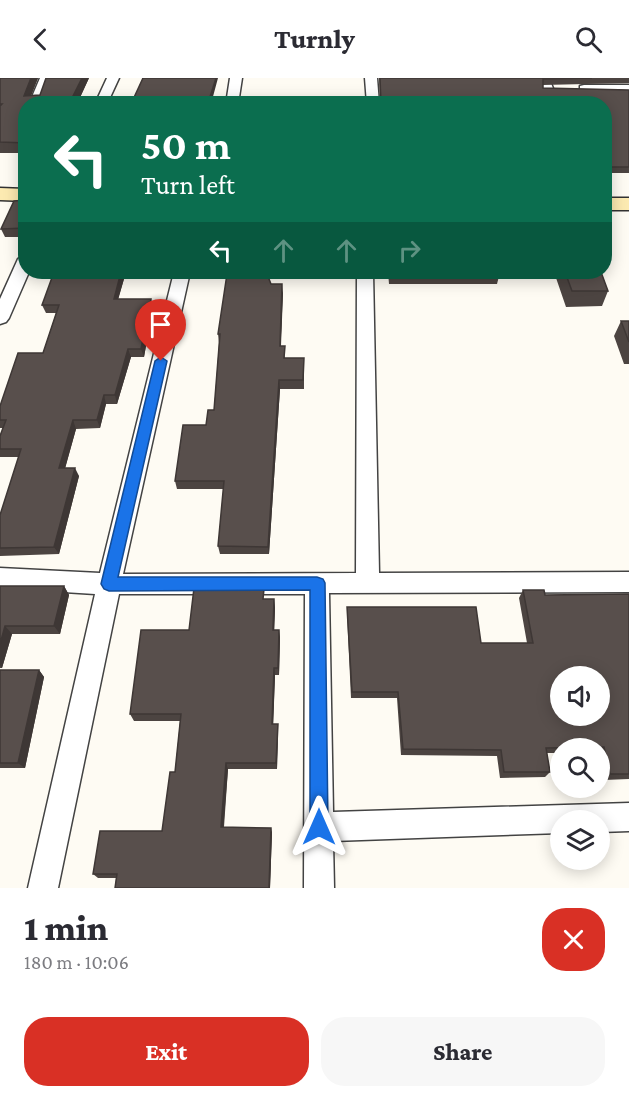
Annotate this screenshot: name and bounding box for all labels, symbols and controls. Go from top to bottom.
icon: back [24,23,57,56]
icon: search [572,23,605,56]
text: Turnly [274,24,355,54]
icon: left [42,120,120,198]
text: 50 m [141,121,231,168]
text: Turn left [141,170,235,200]
icon: left [204,234,237,267]
icon: ahead [267,234,300,267]
icon: ahead [330,234,363,267]
icon: right [393,234,426,267]
pin [135,299,186,361]
icon: arrive [144,308,177,341]
map controls [550,666,610,870]
button: sound [550,666,610,726]
button: search [550,738,610,798]
position arrow [287,795,351,859]
button: layers [550,810,610,870]
text: 1 min [24,908,108,948]
button: close [542,908,605,971]
text: 180 m · 10:06 [24,951,129,973]
button: Exit [24,1017,309,1086]
button: Share [321,1017,605,1086]

